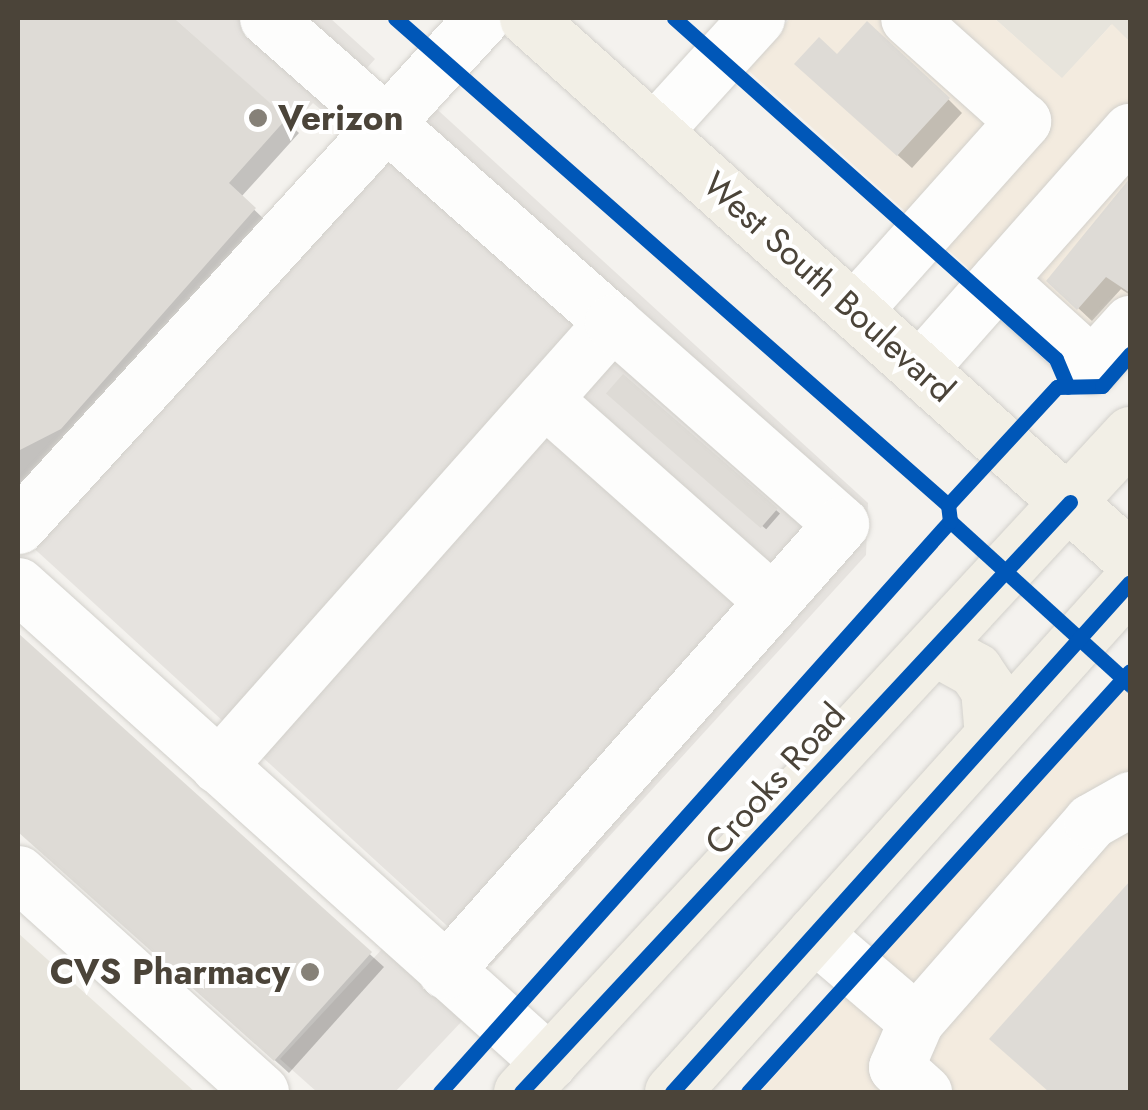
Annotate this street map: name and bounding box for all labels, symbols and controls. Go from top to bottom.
place label: Verizon [278,97,404,139]
marker: Verizon [247,107,269,129]
street label: West South Boulevard [695,163,963,411]
street label: Crooks Road [696,695,854,863]
place label: CVS Pharmacy [50,951,290,993]
marker: CVS Pharmacy [299,961,321,983]

